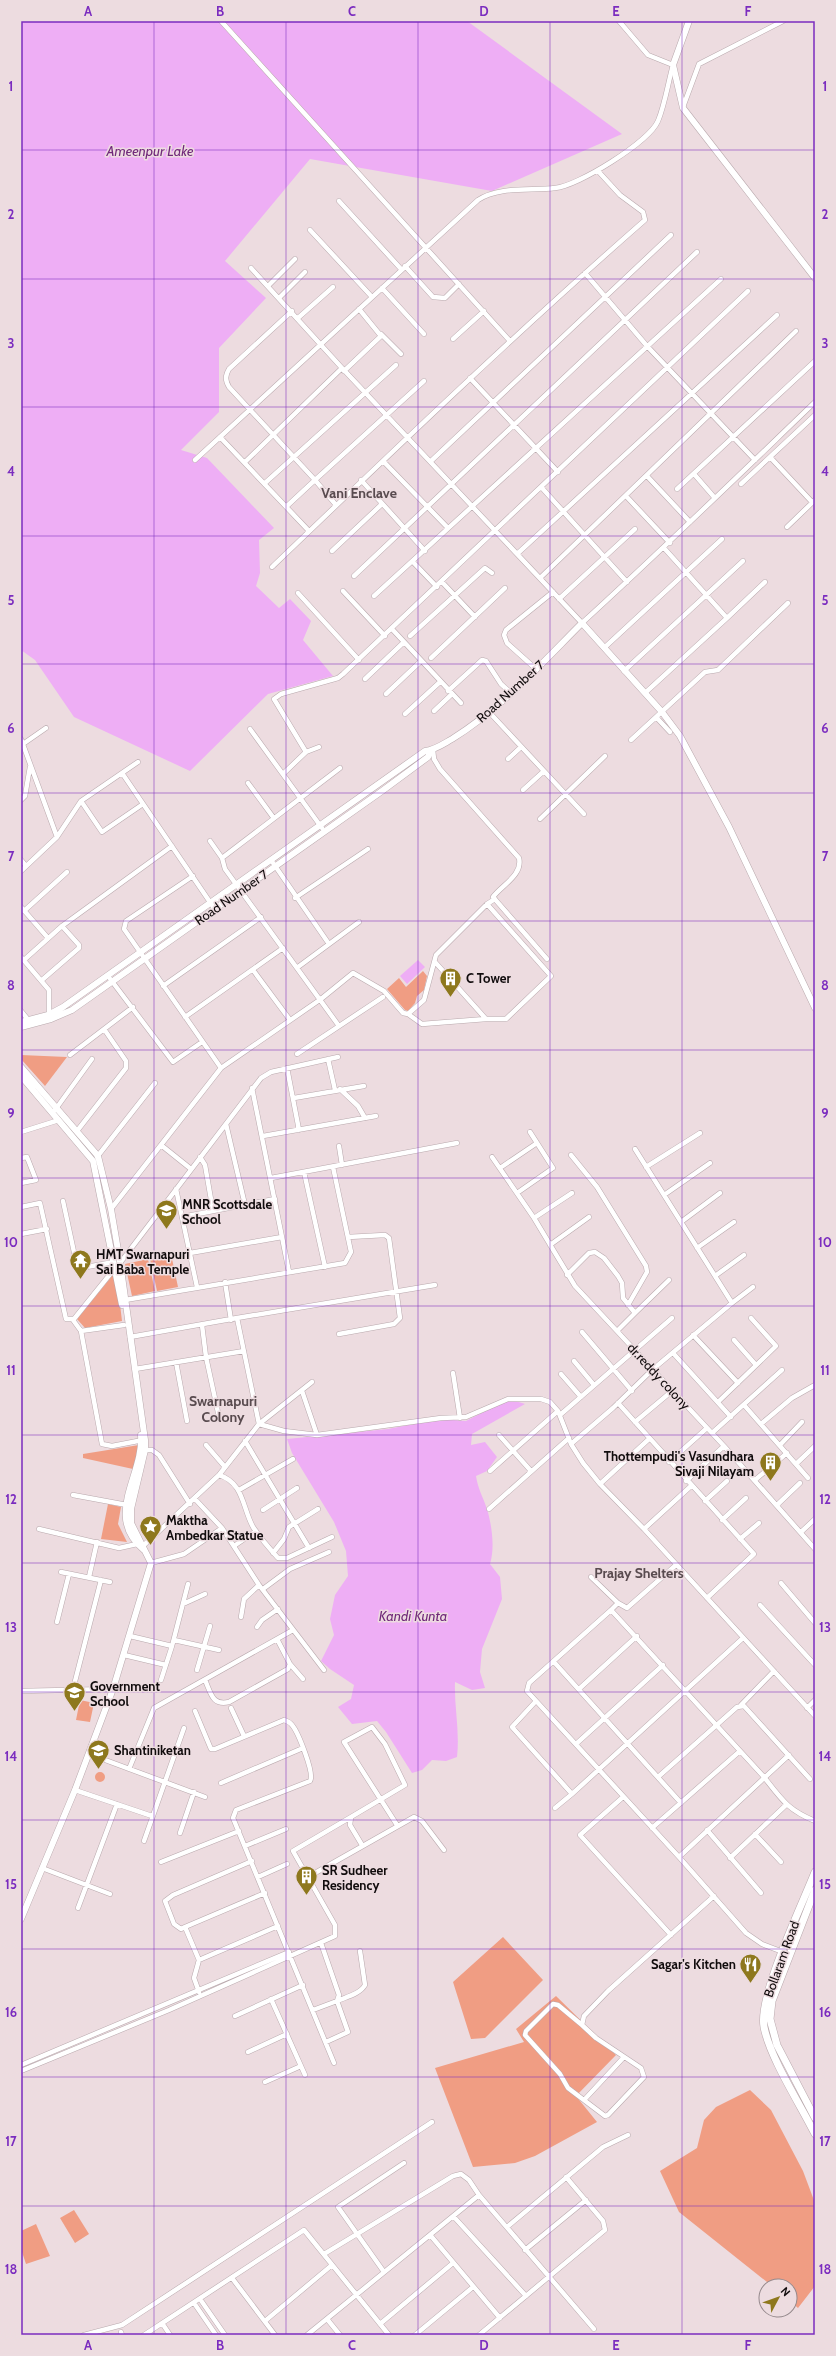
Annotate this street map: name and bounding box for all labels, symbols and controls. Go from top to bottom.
text: A [84,3,93,19]
text: B [216,3,224,19]
text: C [348,3,356,19]
text: D [479,3,489,19]
text: E [612,3,620,19]
text: F [745,3,752,19]
text: 1 [9,78,13,94]
text: 1 [823,78,827,94]
water label: Ameenpur Lake [106,142,194,160]
text: 2 [8,206,15,222]
text: 2 [822,206,829,222]
text: 3 [7,335,15,351]
text: 3 [821,335,829,351]
text: 4 [7,463,15,479]
text: 4 [821,463,829,479]
district label: Vani Enclave [321,484,397,502]
text: 5 [8,592,15,608]
text: 5 [822,592,829,608]
street label: Road Number 7 [473,656,548,726]
text: 6 [7,720,15,736]
text: 6 [821,720,829,736]
text: 7 [8,848,15,864]
text: 7 [822,848,829,864]
street label: Road Number 7 [191,866,271,928]
building icon: C Tower [438,965,464,998]
place label: C Tower [466,970,511,986]
text: 8 [7,977,15,993]
text: 8 [821,977,829,993]
text: 9 [7,1105,15,1121]
text: 9 [821,1105,829,1121]
place label: MNR Scottsdale School [182,1196,272,1227]
school or university icon: MNR Scottsdale School [153,1198,179,1231]
text: 10 [4,1234,18,1250]
text: 10 [818,1234,832,1250]
place label: HMT Swarnapuri Sai Baba Temple [96,1246,190,1277]
temple icon: HMT Swarnapuri Sai Baba Temple [67,1248,93,1281]
street label: dr.reddy colony [624,1339,694,1413]
text: 11 [6,1362,16,1378]
text: 11 [820,1362,830,1378]
district label: Swarnapuri Colony [189,1392,257,1426]
place label: Thottempudi's Vasundhara Sivaji Nilayam [604,1448,755,1479]
building icon: Thottempudi's Vasundhara Sivaji Nilayam [757,1450,783,1483]
text: 12 [5,1491,17,1507]
text: 12 [819,1491,831,1507]
place label: Maktha Ambedkar Statue [166,1512,264,1543]
place icon: Maktha Ambedkar Statue [138,1514,164,1547]
district label: Prajay Shelters [594,1564,684,1582]
water label: Kandi Kunta [379,1607,447,1625]
text: 13 [5,1619,17,1635]
text: 13 [819,1619,831,1635]
place label: Government School [90,1678,160,1709]
school or university icon: Government School [61,1680,87,1713]
school or university icon: Shantiniketan [85,1737,111,1770]
place label: Shantiniketan [114,1742,191,1758]
text: 14 [5,1748,17,1764]
text: 14 [819,1748,831,1764]
place label: SR Sudheer Residency [322,1862,388,1893]
building icon: SR Sudheer Residency [294,1864,320,1897]
text: 15 [5,1876,17,1892]
text: 15 [819,1876,831,1892]
street label: Bollaram Road [760,1919,802,1999]
restaurant icon: Sagar's Kitchen [738,1951,764,1984]
place label: Sagar's Kitchen [651,1956,736,1972]
text: 16 [5,2004,17,2020]
text: 16 [819,2004,831,2020]
text: 17 [5,2133,17,2149]
text: 17 [819,2133,831,2149]
text: 18 [5,2261,17,2277]
text: 18 [819,2261,831,2277]
north arrow [758,2278,798,2318]
text: N [778,2284,793,2299]
text: A [84,2337,93,2353]
text: B [216,2337,224,2353]
text: C [348,2337,356,2353]
text: D [479,2337,489,2353]
text: E [612,2337,620,2353]
text: F [745,2337,752,2353]

